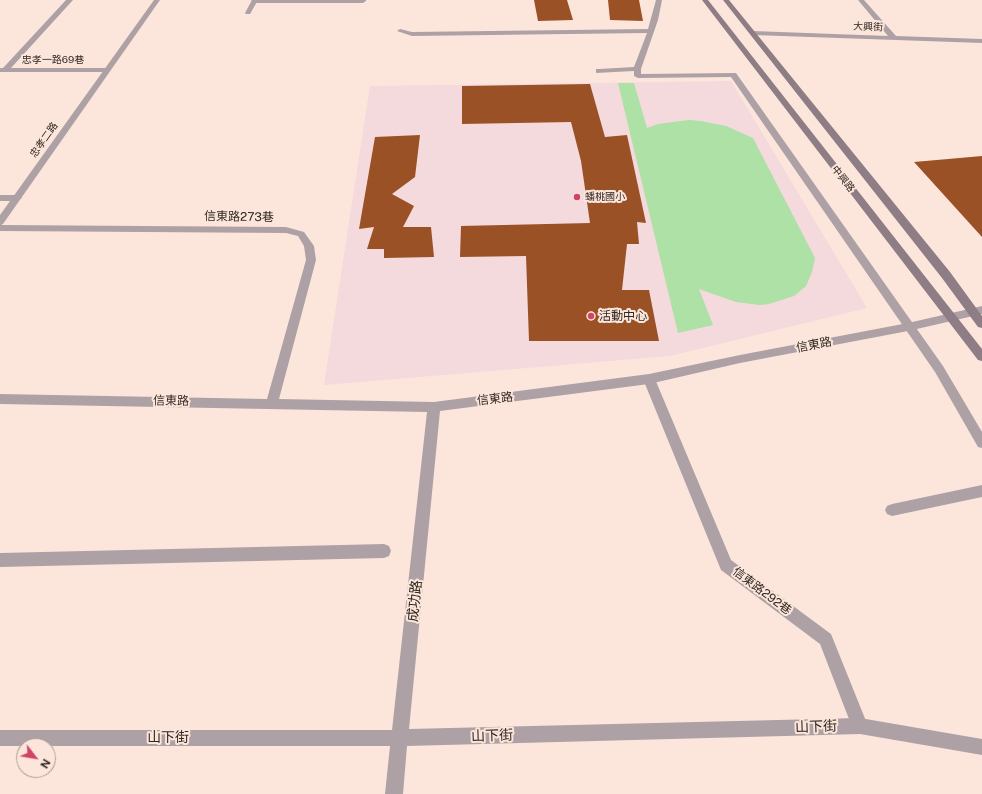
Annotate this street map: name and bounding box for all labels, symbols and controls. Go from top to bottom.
street label: 大興街 [853,20,883,34]
street label: 忠孝一路69巷 [22,54,84,66]
street label: 忠孝二路 [28,120,60,160]
street label: 中興路 [829,163,857,195]
place label: 蟠桃國小 [585,191,625,203]
marker: 蟠桃國小 [572,192,582,202]
street label: 信東路273巷 [204,209,274,225]
place label: 活動中心 [599,309,647,323]
marker: 活動中心 [586,311,596,321]
street label: 信東路 [795,334,833,356]
street label: 信東路 [476,390,514,408]
street label: 信東路 [153,393,189,409]
street label: 信東路292巷 [730,564,794,618]
street label: 成功路 [404,579,426,623]
street label: 山下街 [795,718,837,736]
street label: 山下街 [471,727,513,745]
street label: 山下街 [147,730,189,746]
north arrow [16,738,56,778]
text: N [38,757,53,770]

